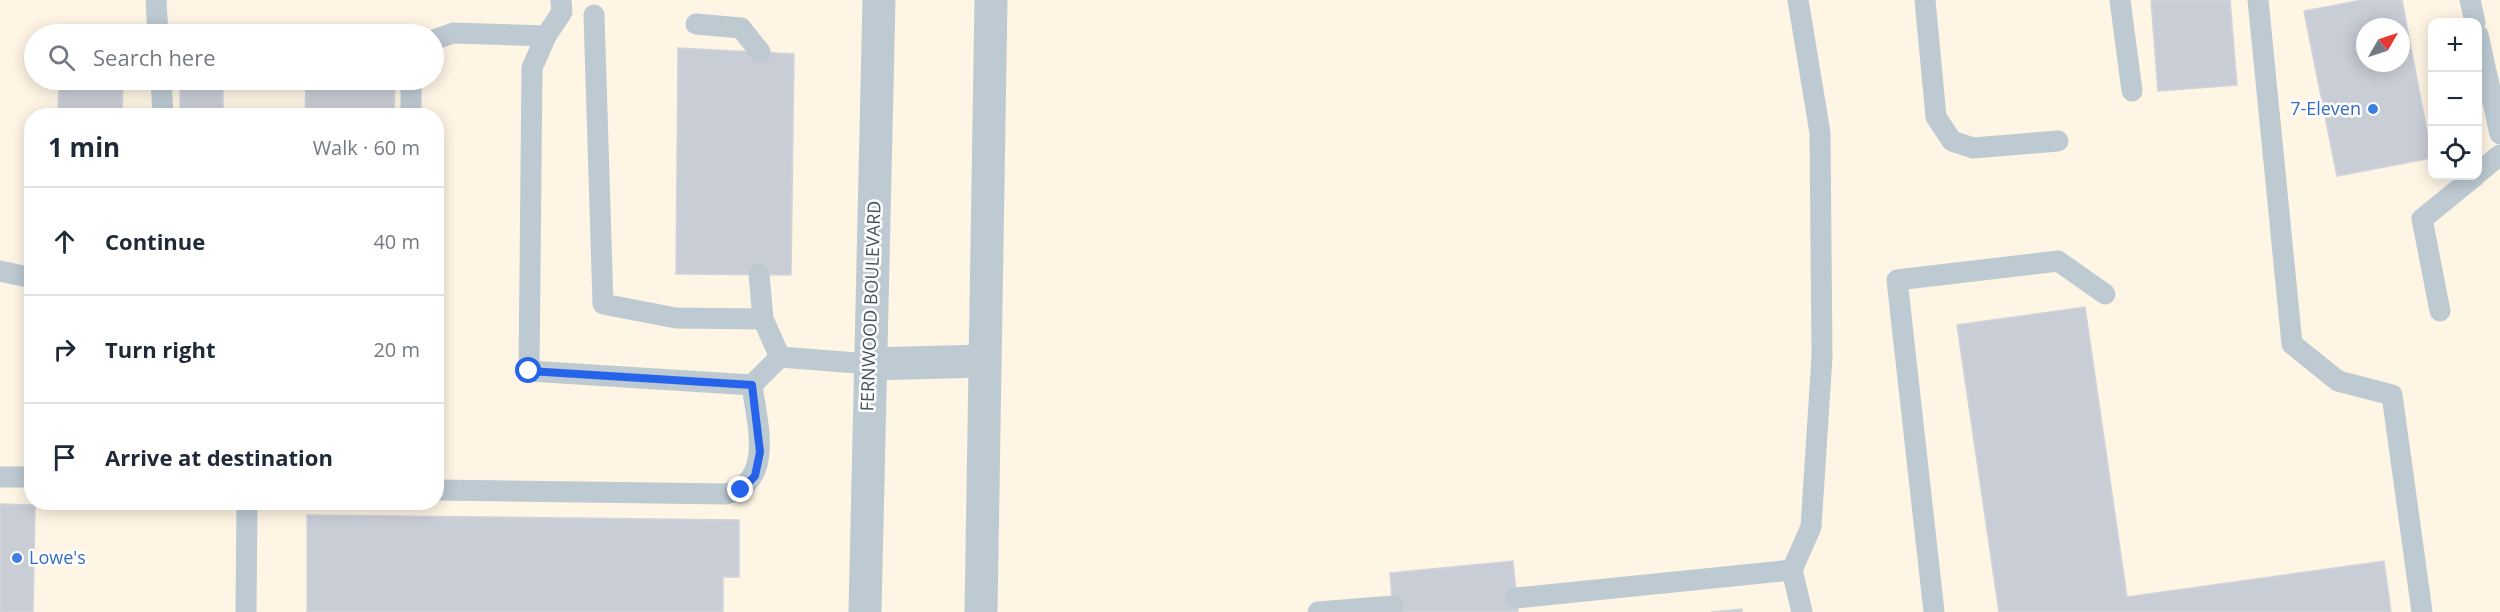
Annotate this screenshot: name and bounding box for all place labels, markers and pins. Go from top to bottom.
place label: 7-Eleven [2290,96,2361,120]
marker: 7-Eleven [2366,102,2380,116]
place label: Lowe's [29,545,86,569]
marker: Lowe's [10,551,24,565]

